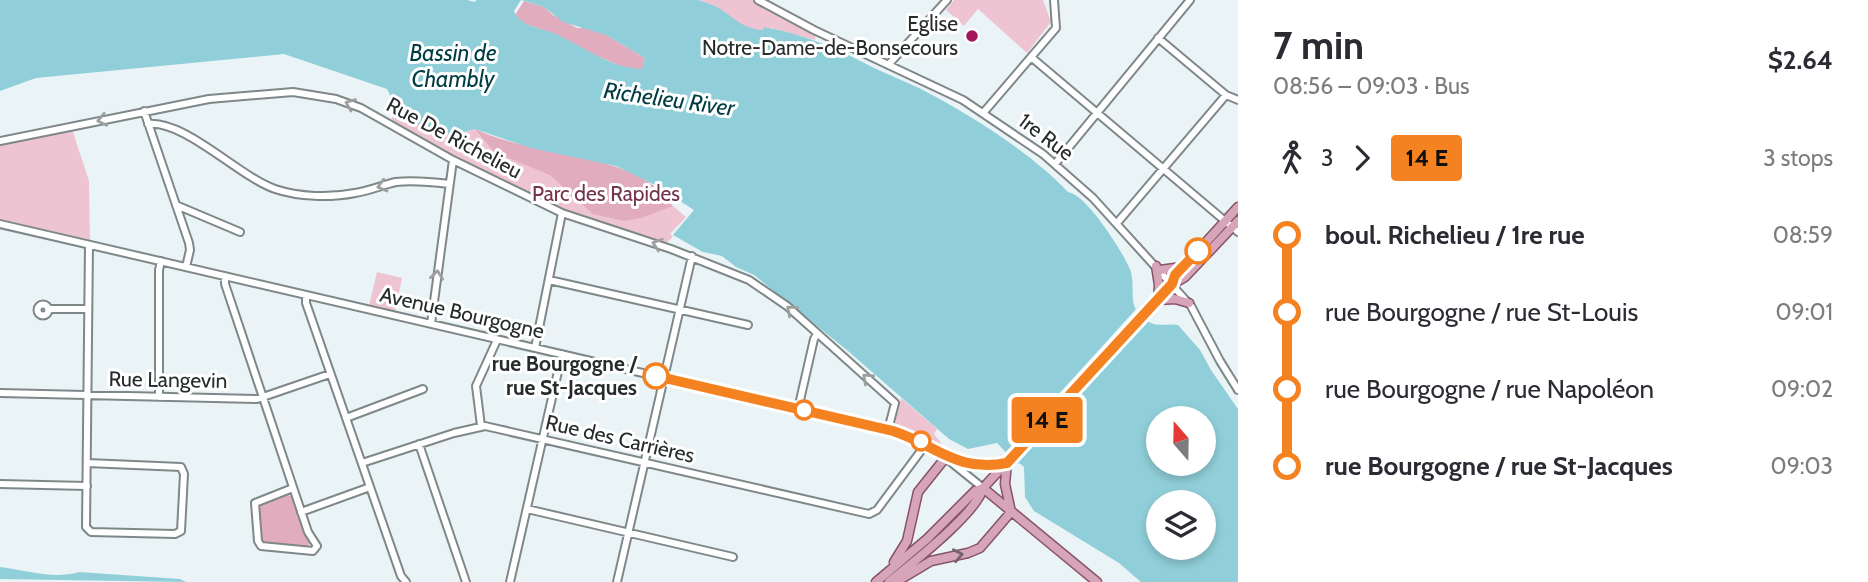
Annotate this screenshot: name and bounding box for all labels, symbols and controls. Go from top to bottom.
place label: Eglise Notre-Dame-de-Bonsecours [702,11,958,60]
text: 7 min [1273,22,1364,69]
marker: Eglise Notre-Dame-de-Bonsecours [964,28,980,44]
water label: Bassin de Chambly [409,39,497,93]
text: $2.64 [1768,44,1833,76]
text: 08:56 – 09:03 · Bus [1273,72,1470,100]
water label: Richelieu River [602,76,737,122]
street label: Rue De Richelieu [382,91,526,184]
one-way arrow [345,98,357,112]
street label: 1re Rue [1014,108,1079,166]
one-way arrow [96,112,108,127]
icon: walk [1273,139,1311,177]
icon: forward [1343,139,1381,177]
text: 14 E [1405,143,1448,172]
text: 3 [1321,144,1333,172]
text: 3 stops [1763,144,1833,172]
one-way arrow [376,178,388,192]
park label: Parc des Rapides [532,181,680,206]
text: boul. Richelieu / 1re rue [1325,219,1585,251]
text: 08:59 [1773,221,1833,249]
one-way arrow [651,238,663,253]
unlabelled marker [1185,238,1211,264]
one-way arrow [430,269,445,281]
street label: Avenue Bourgogne [378,281,547,344]
text: rue Bourgogne / rue St-Louis [1325,296,1638,328]
text: 09:01 [1776,298,1833,326]
one-way arrow [786,306,799,318]
place label: rue Bourgogne / rue St-Jacques [492,351,638,400]
marker: rue Bourgogne / rue St-Jacques [643,363,669,389]
street label: Rue Langevin [108,366,228,393]
text: rue Bourgogne / rue Napoléon [1325,373,1654,405]
one-way arrow [862,374,875,386]
text: 09:02 [1771,375,1833,403]
line badge: 14 E [998,397,1096,443]
unlabelled marker [794,400,814,420]
text: 14 E [1026,405,1068,434]
north arrow [1146,406,1216,476]
map controls [1146,406,1216,560]
street label: Rue des Carrières [543,409,697,468]
unlabelled marker [911,431,931,451]
text: rue Bourgogne / rue St-Jacques [1325,450,1673,482]
text: 09:03 [1771,452,1833,480]
button: layers [1146,490,1216,560]
one-way arrow [952,548,964,563]

